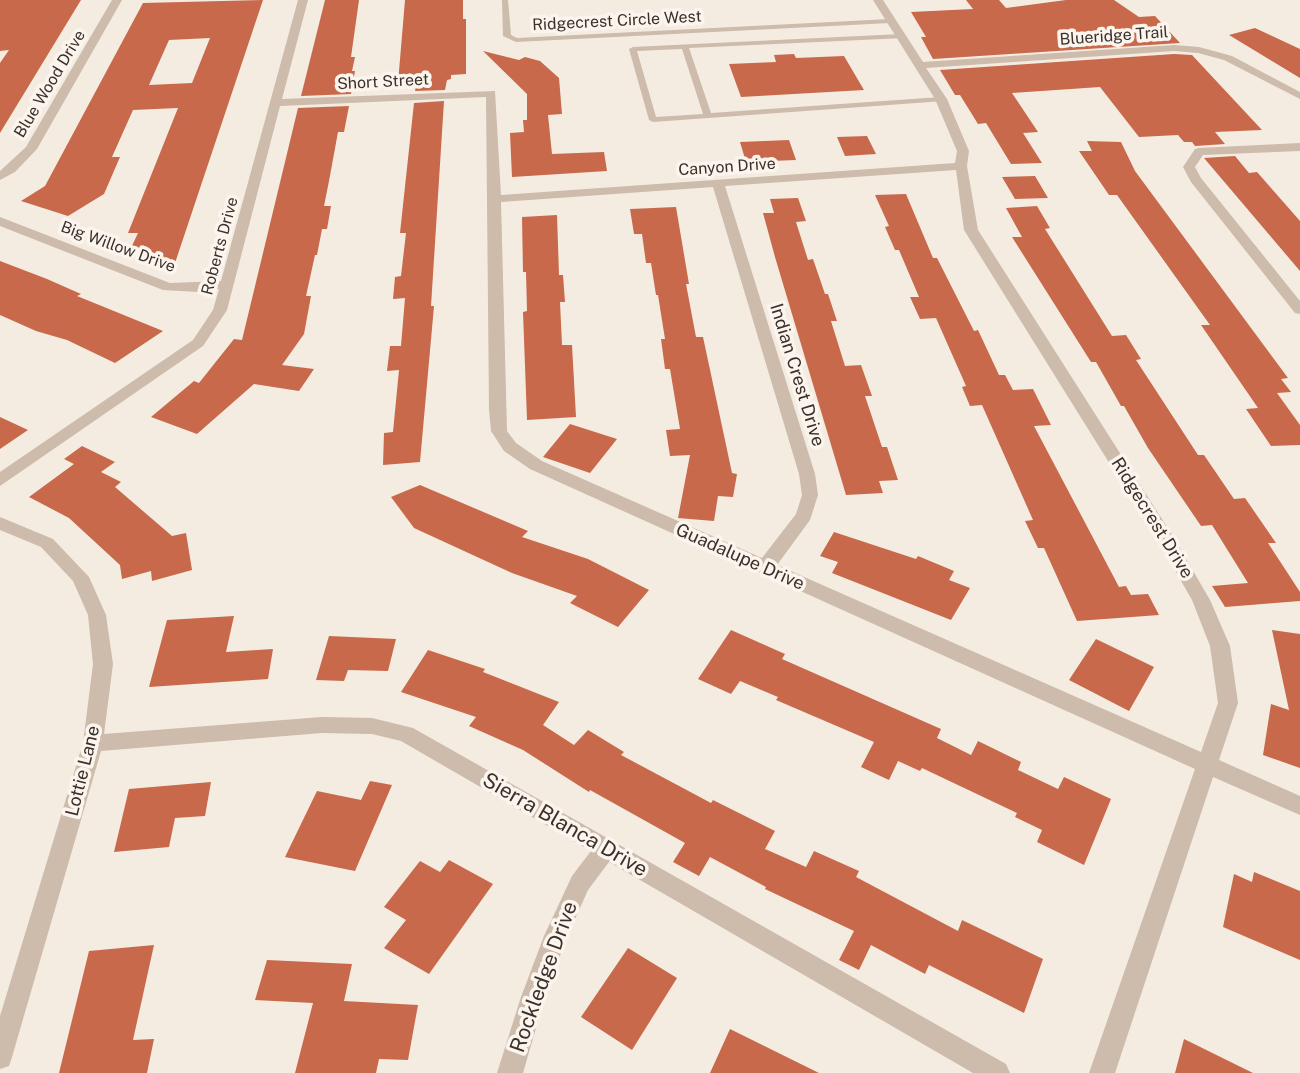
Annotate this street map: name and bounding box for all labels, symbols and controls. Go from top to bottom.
street label: Ridgecrest Circle West [532,7,702,35]
street label: Blueridge Trail [1059,23,1169,49]
street label: Blue Wood Drive [10,27,90,141]
street label: Short Street [337,70,429,94]
street label: Canyon Drive [678,154,776,180]
street label: Roberts Drive [198,195,242,297]
street label: Big Willow Drive [58,217,178,277]
street label: Indian Crest Drive [765,301,829,449]
street label: Ridgecrest Drive [1106,454,1198,582]
street label: Guadalupe Drive [672,519,808,595]
street label: Lottie Lane [61,723,105,819]
street label: Sierra Blanca Drive [478,768,652,882]
street label: Rockledge Drive [505,898,583,1056]

